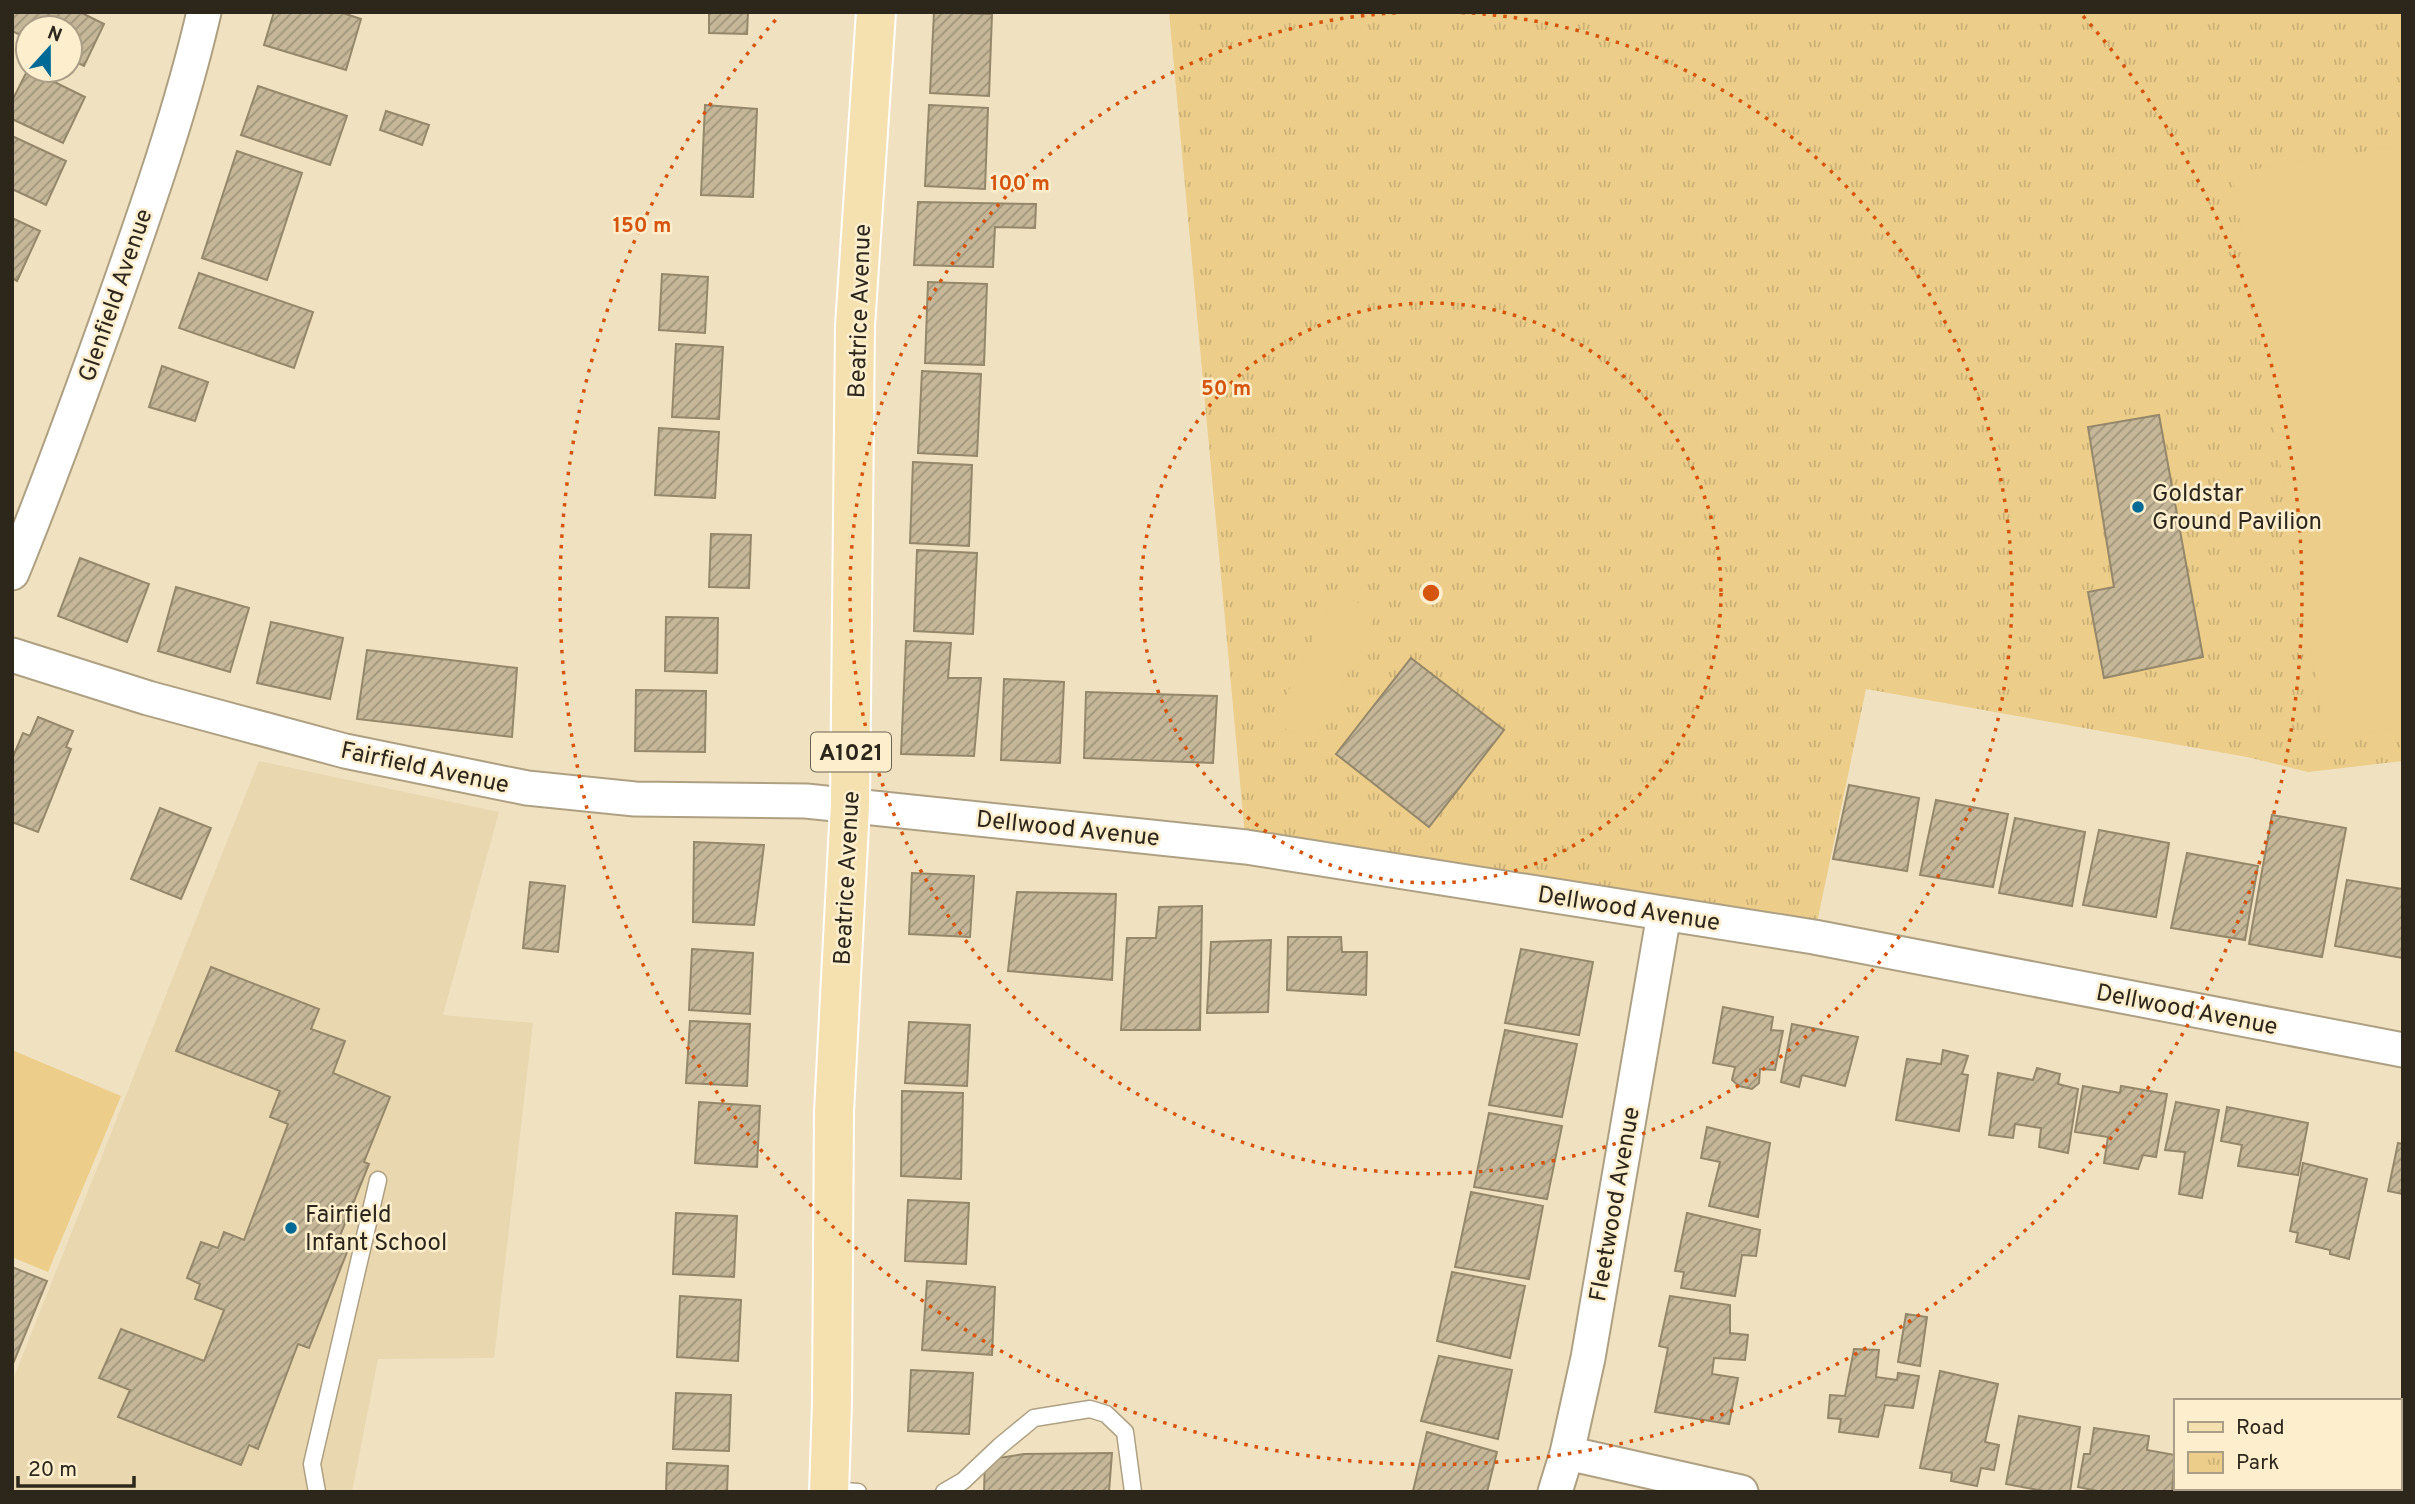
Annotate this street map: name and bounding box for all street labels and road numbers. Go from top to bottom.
street label: Glenfield Avenue [73,205,161,386]
street label: Beatrice Avenue [843,223,879,399]
road number: A1021 [811,732,891,772]
street label: Fairfield Avenue [338,736,512,801]
street label: Beatrice Avenue [828,790,868,966]
street label: Dellwood Avenue [974,805,1161,855]
street label: Dellwood Avenue [1535,881,1722,939]
street label: Dellwood Avenue [2093,979,2280,1043]
street label: Fleetwood Avenue [1584,1105,1648,1304]

